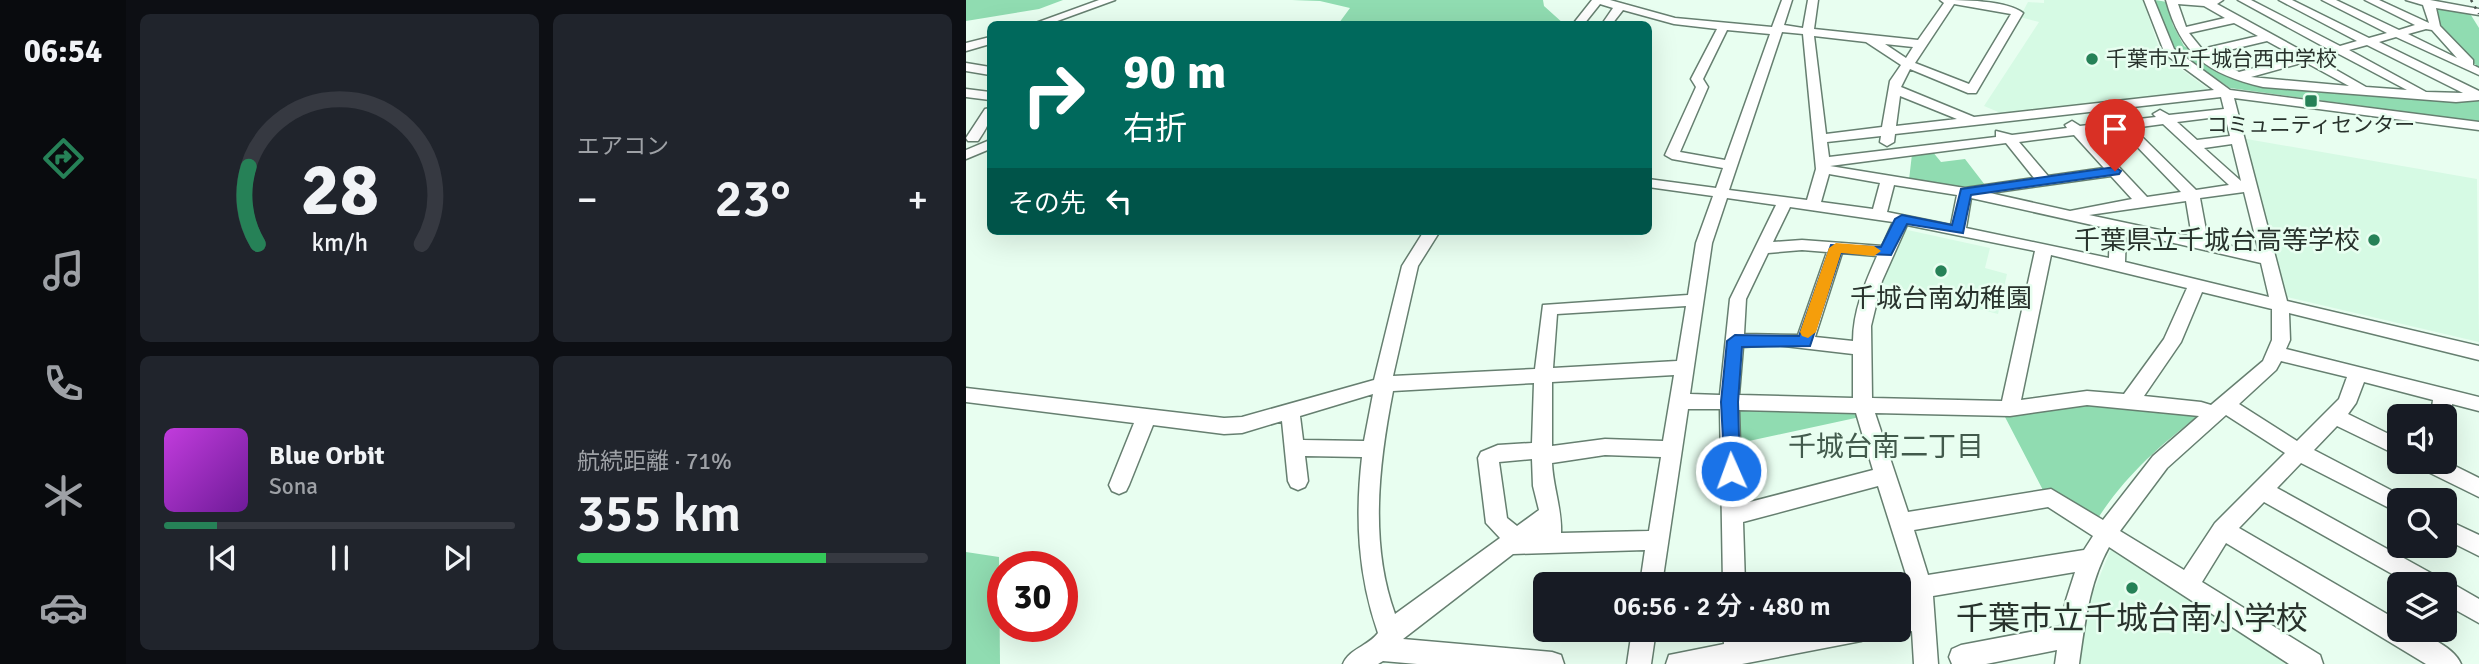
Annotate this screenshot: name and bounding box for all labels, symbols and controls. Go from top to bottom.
text: 06:54 [24,32,102,71]
text: 90 m [1123,42,1226,102]
place label: 千葉市立千城台西中学校 [2106,46,2337,72]
icon: right [1008,49,1099,140]
marker: 千葉市立千城台西中学校 [2084,51,2100,67]
marker: コミュニティセンター [2303,93,2319,109]
pin [2085,99,2145,171]
text: 右折 [1123,109,1187,148]
icon: arrive [2096,110,2134,148]
place label: コミュニティセンター [2207,112,2415,138]
text: エアコン [577,132,669,161]
icon: directions [39,134,88,183]
text: 28 [300,146,379,235]
text: 23° [714,167,791,231]
text: − [577,176,598,223]
text: + [907,176,928,223]
icon: left [1100,182,1138,220]
text: その先 [1008,188,1086,220]
place label: 千葉県立千城台高等学校 [2074,225,2360,257]
text: km/h [311,227,368,258]
marker: 千葉県立千城台高等学校 [2366,232,2382,248]
icon: music [39,246,88,295]
marker: 千城台南幼稚園 [1933,263,1949,279]
place label: 千城台南幼稚園 [1850,283,2032,315]
icon: phone [39,359,88,408]
map controls [2387,404,2457,642]
button: sound [2387,404,2457,474]
district label: 千城台南二丁目 [1788,430,1984,464]
position arrow [1694,434,1768,508]
text: Blue Orbit [269,440,385,472]
text: 航続距離 · 71% [577,447,732,476]
icon: climate [39,471,88,520]
text: Sona [269,472,318,501]
text: 355 km [577,482,741,546]
button: search [2387,488,2457,558]
icon: previous [204,539,242,577]
icon: pause [321,539,359,577]
icon: next [438,539,476,577]
speed limit sign: 30 [987,551,1078,642]
button: layers [2387,572,2457,642]
marker: 千葉市立千城台南小学校 [2124,580,2140,596]
icon: car [39,583,88,632]
text: 06:56 · 2 分 · 480 m [1613,591,1831,623]
place label: 千葉市立千城台南小学校 [1956,599,2308,638]

